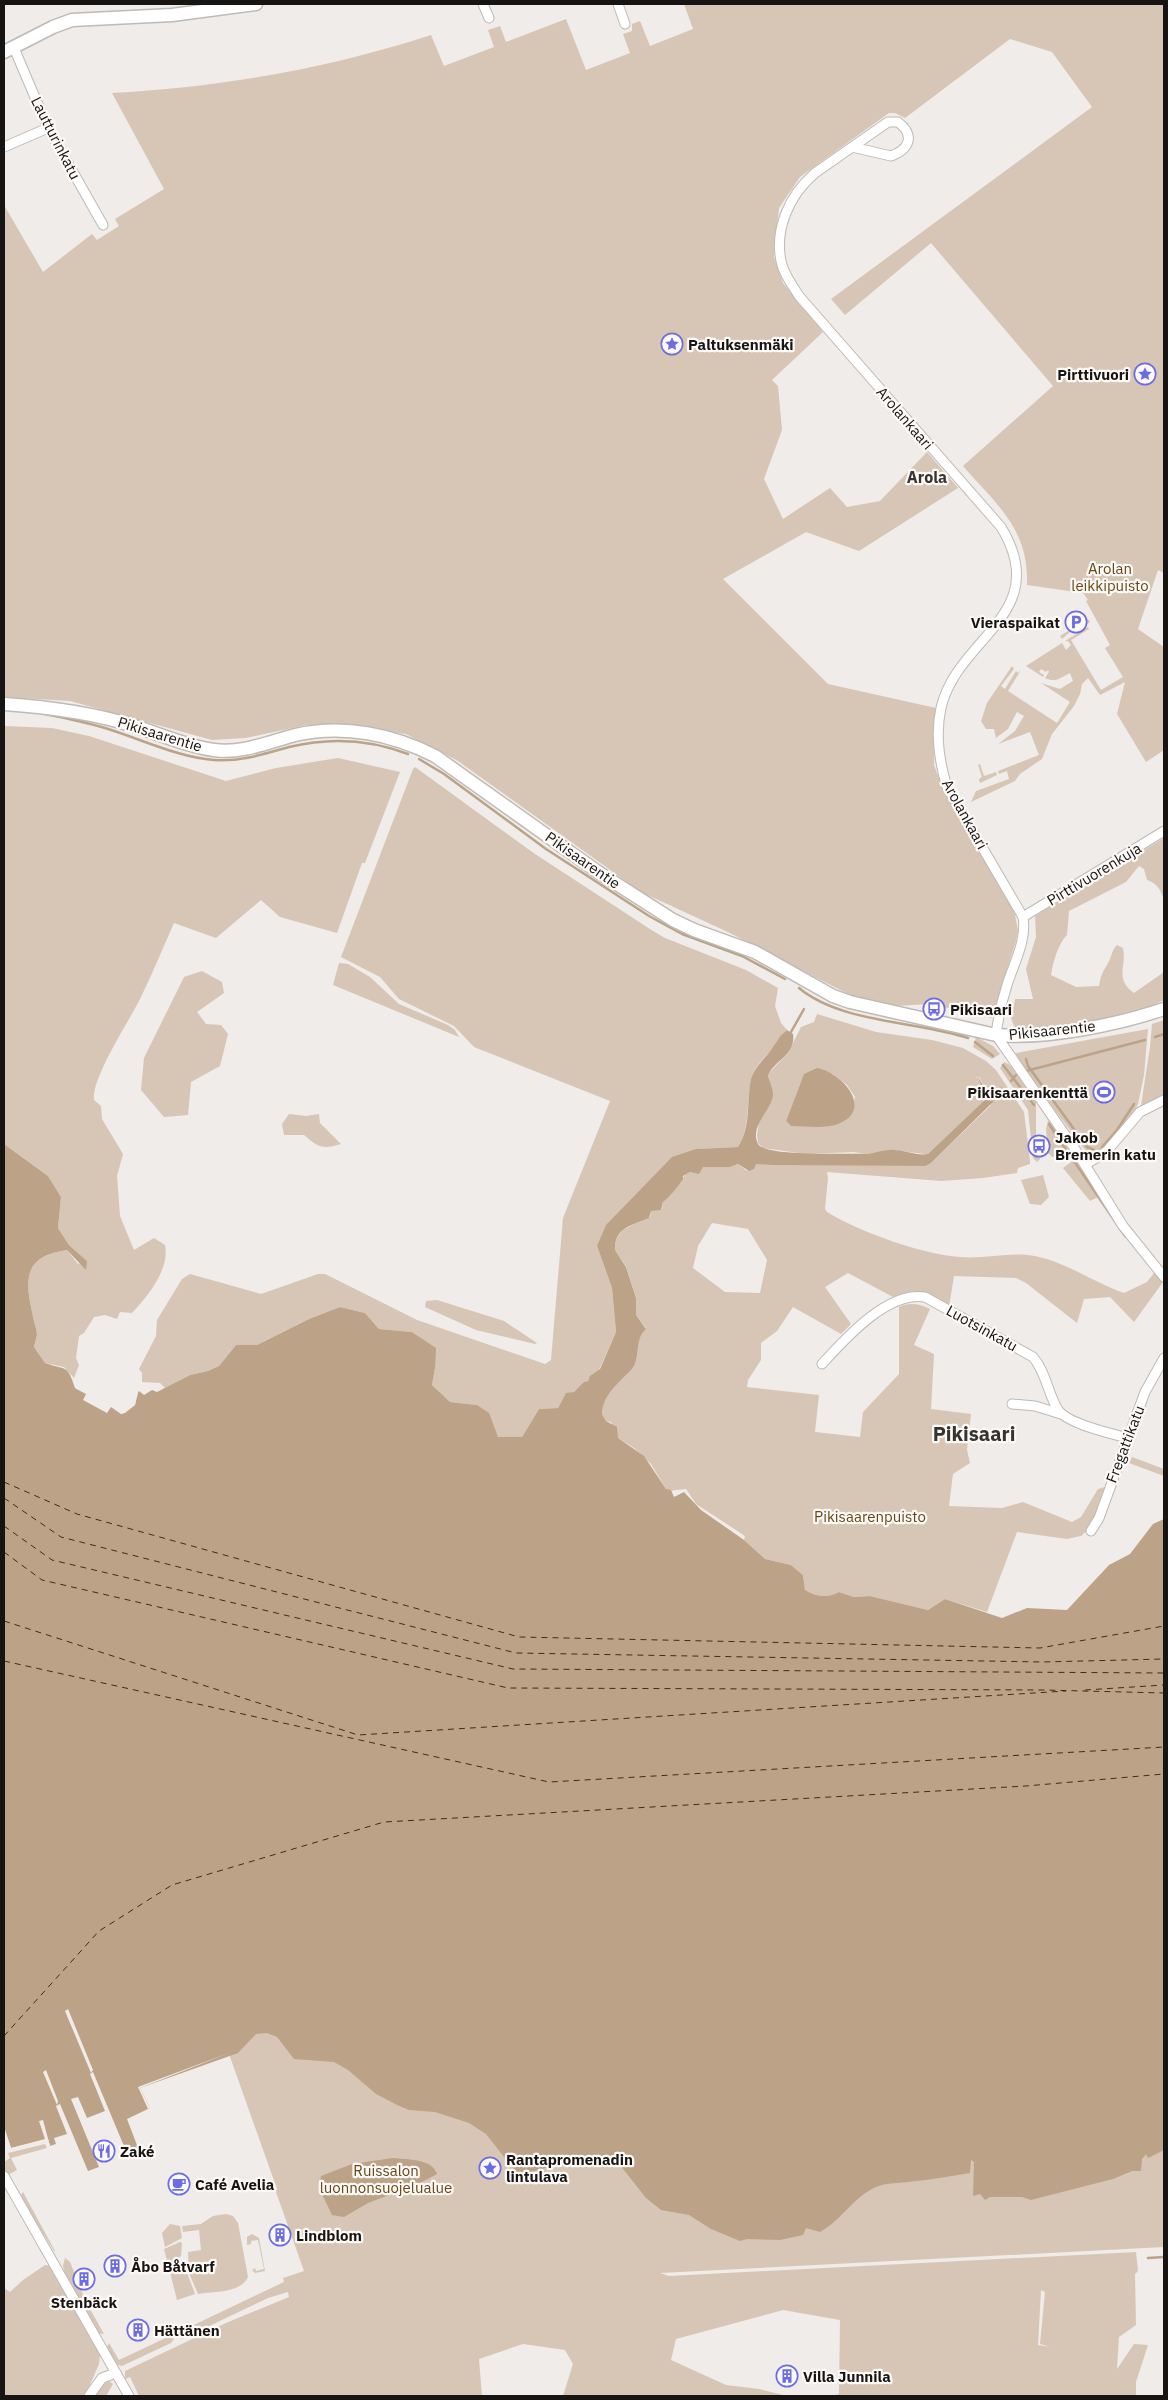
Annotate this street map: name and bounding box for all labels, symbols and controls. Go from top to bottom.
street label: Lautturinkatu [27,93,85,183]
place icon: Paltuksenmäki [660,332,684,356]
place label: Paltuksenmäki [688,335,794,354]
place icon: Pirttivuori [1133,362,1157,386]
place label: Pirttivuori [1057,365,1129,384]
street label: Arolankaari [873,383,937,453]
district label: Arola [907,467,947,487]
park label: Arolan leikkipuisto [1071,559,1149,595]
parking icon: Vieraspaikat [1064,610,1088,634]
place label: Vieraspaikat [971,613,1060,632]
street label: Pikisaarentie [115,712,205,756]
street label: Arolankaari [938,776,992,852]
street label: Pikisaarentie [542,827,624,893]
street label: Pirttivuorenkuja [1043,838,1145,910]
bus stop icon: Pikisaari [922,997,946,1021]
place label: Pikisaari [950,1000,1012,1019]
street label: Pikisaarentie [1008,1016,1096,1044]
sports icon: Pikisaarenkenttä [1092,1080,1116,1104]
place label: Pikisaarenkenttä [967,1083,1088,1102]
place label: Jakob Bremerin katu [1055,1128,1156,1164]
bus stop icon: Jakob Bremerin katu [1027,1134,1051,1158]
street label: Luotsinkatu [943,1301,1021,1355]
street label: Fregattikatu [1102,1403,1148,1485]
district label: Pikisaari [933,1420,1015,1447]
park label: Pikisaarenpuisto [814,1507,926,1526]
restaurant icon: Zaké [92,2139,116,2163]
place label: Zaké [120,2142,154,2161]
place label: Rantapromenadin lintulava [506,2150,633,2186]
place icon: Rantapromenadin lintulava [478,2156,502,2180]
park label: Ruissalon luonnonsuojelualue [320,2161,452,2197]
cafe icon: Café Avelia [167,2172,191,2196]
place label: Café Avelia [195,2175,275,2194]
building icon: Lindblom [268,2223,292,2247]
place label: Lindblom [296,2226,362,2245]
building icon: Åbo Båtvarf [103,2254,127,2278]
place label: Åbo Båtvarf [131,2257,215,2276]
building icon: Stenbäck [72,2267,96,2291]
place label: Stenbäck [51,2293,118,2312]
building icon: Hättänen [126,2318,150,2342]
place label: Hättänen [154,2321,220,2340]
building icon: Villa Junnila [775,2364,799,2388]
place label: Villa Junnila [803,2367,891,2386]

